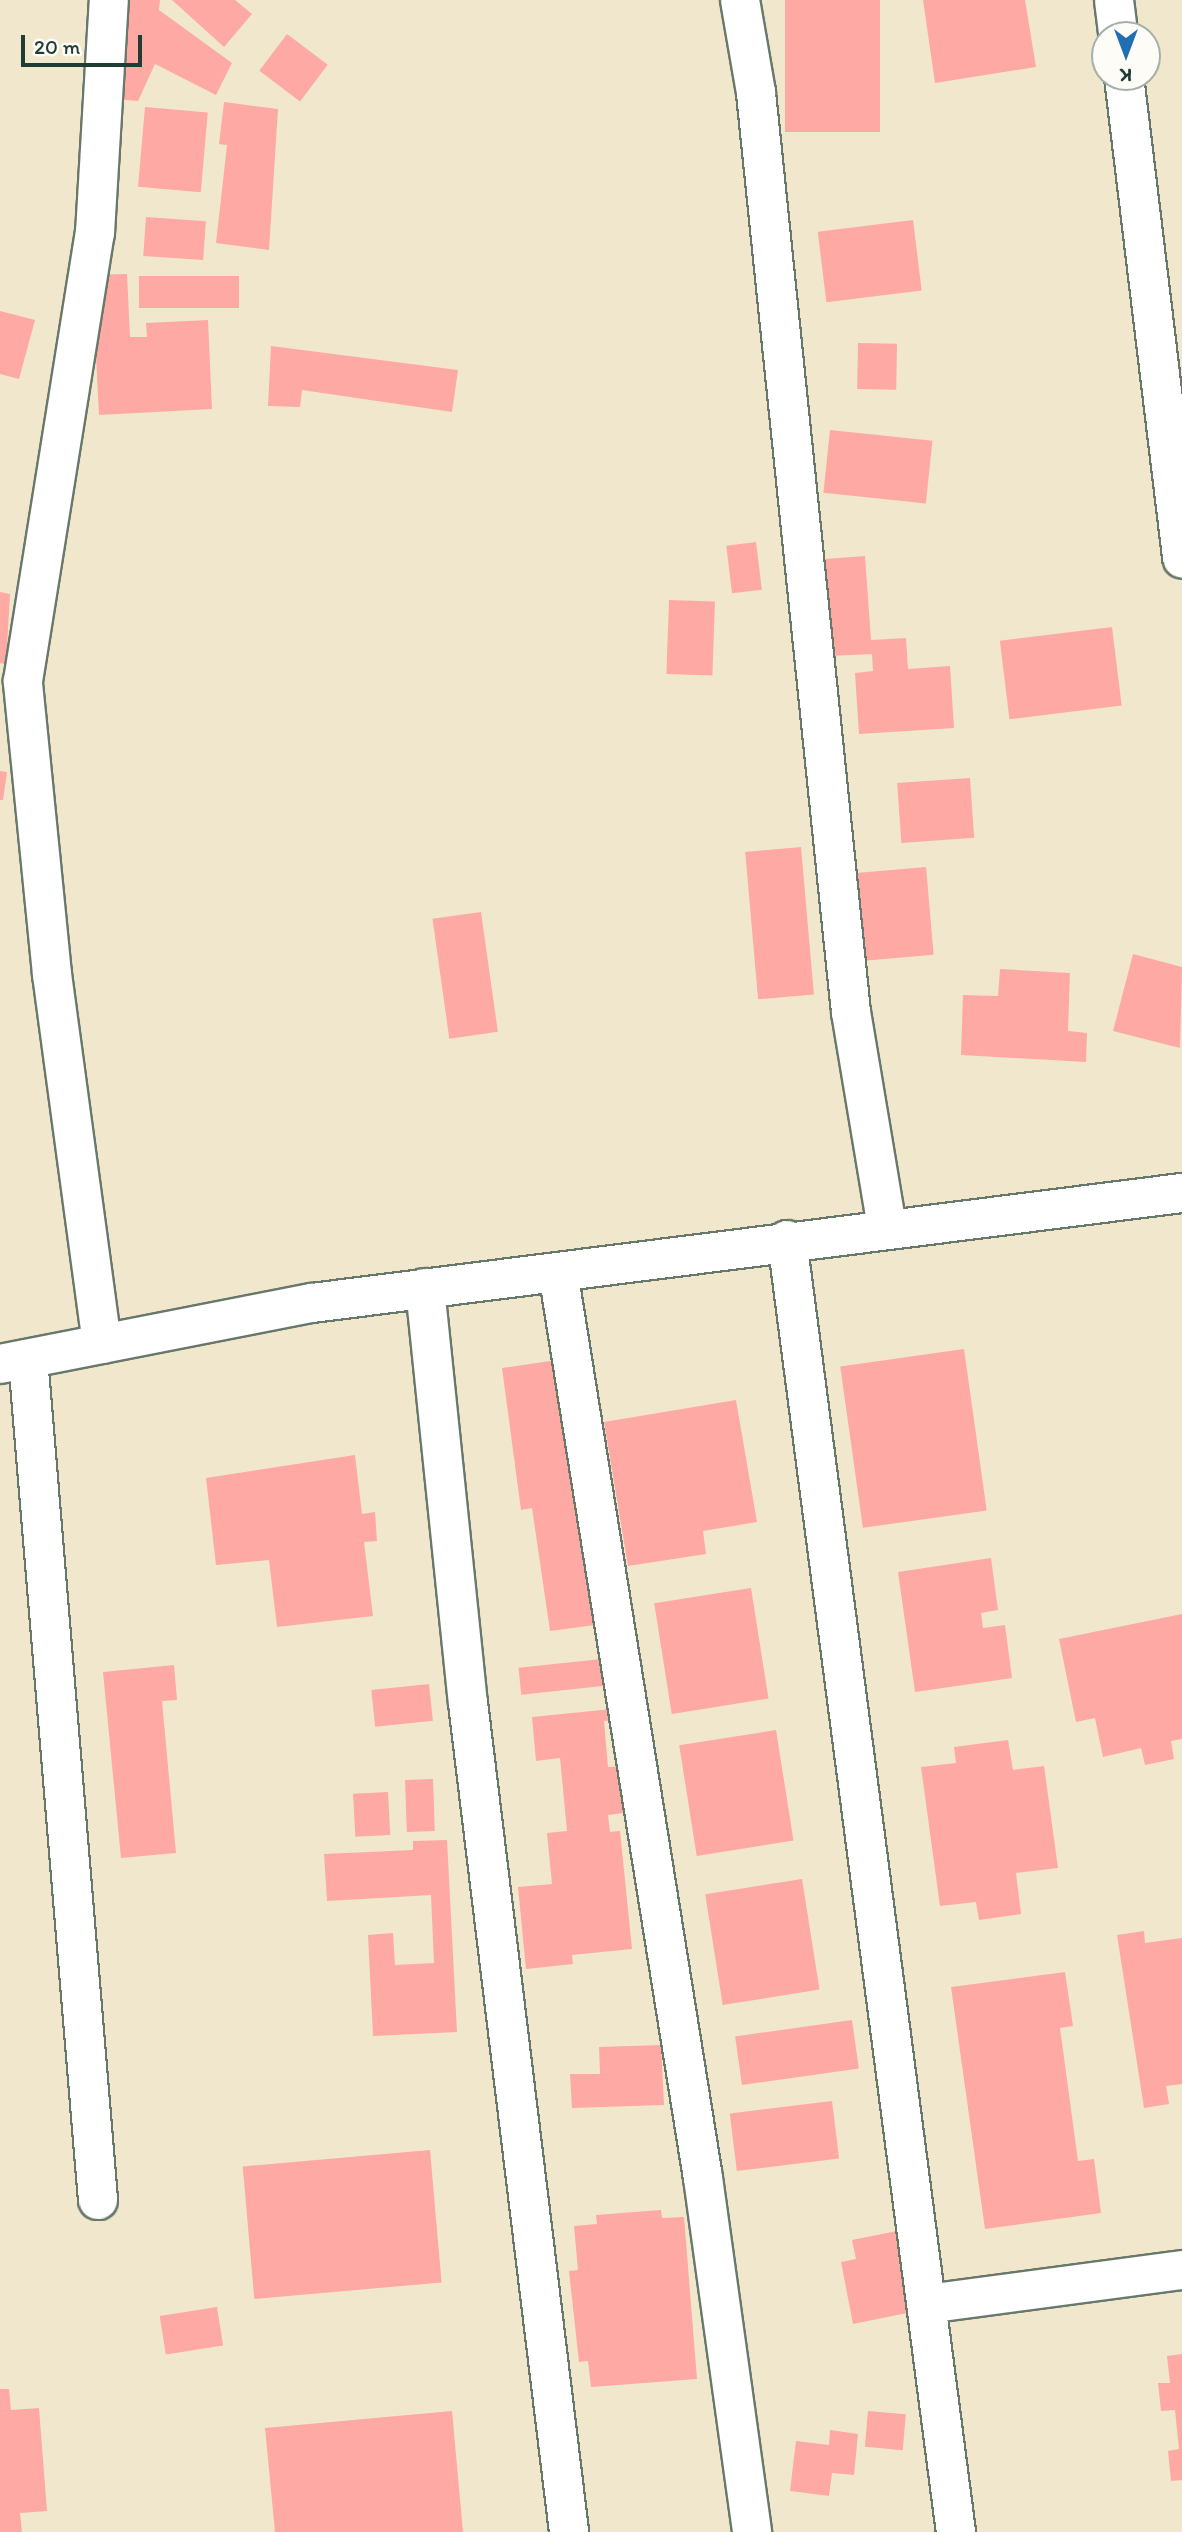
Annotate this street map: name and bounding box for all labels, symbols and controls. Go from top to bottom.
scale bar [24,21,145,65]
north arrow [1091,21,1161,91]
text: 20 m [34,34,80,59]
text: K [1120,64,1132,87]

